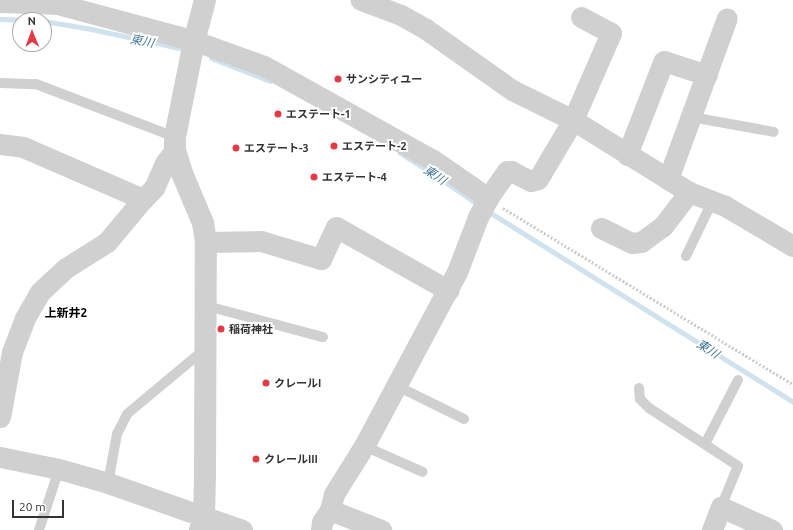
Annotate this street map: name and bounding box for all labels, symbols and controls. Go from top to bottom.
north arrow [12,12,52,52]
text: N [28,15,36,27]
water label: 東川 [129,32,155,50]
place label: サンシティユー [346,72,423,86]
marker: サンシティユー [333,74,343,84]
place label: エステート-1 [286,107,351,121]
marker: エステート-1 [273,109,283,119]
place label: エステート-2 [342,139,407,153]
place label: エステート-3 [244,141,309,155]
marker: エステート-2 [329,141,339,151]
marker: エステート-3 [231,143,241,153]
water label: 東川 [421,162,449,188]
place label: エステート-4 [322,170,387,184]
marker: エステート-4 [309,172,319,182]
district label: 上新井2 [45,306,87,320]
place label: 稲荷神社 [229,322,273,336]
marker: 稲荷神社 [216,324,226,334]
water label: 東川 [694,337,722,361]
place label: クレールI [274,376,321,390]
marker: クレールI [261,378,271,388]
place label: クレールIII [264,452,318,466]
marker: クレールIII [251,454,261,464]
scale bar [14,492,66,518]
text: 20 m [19,500,46,513]

